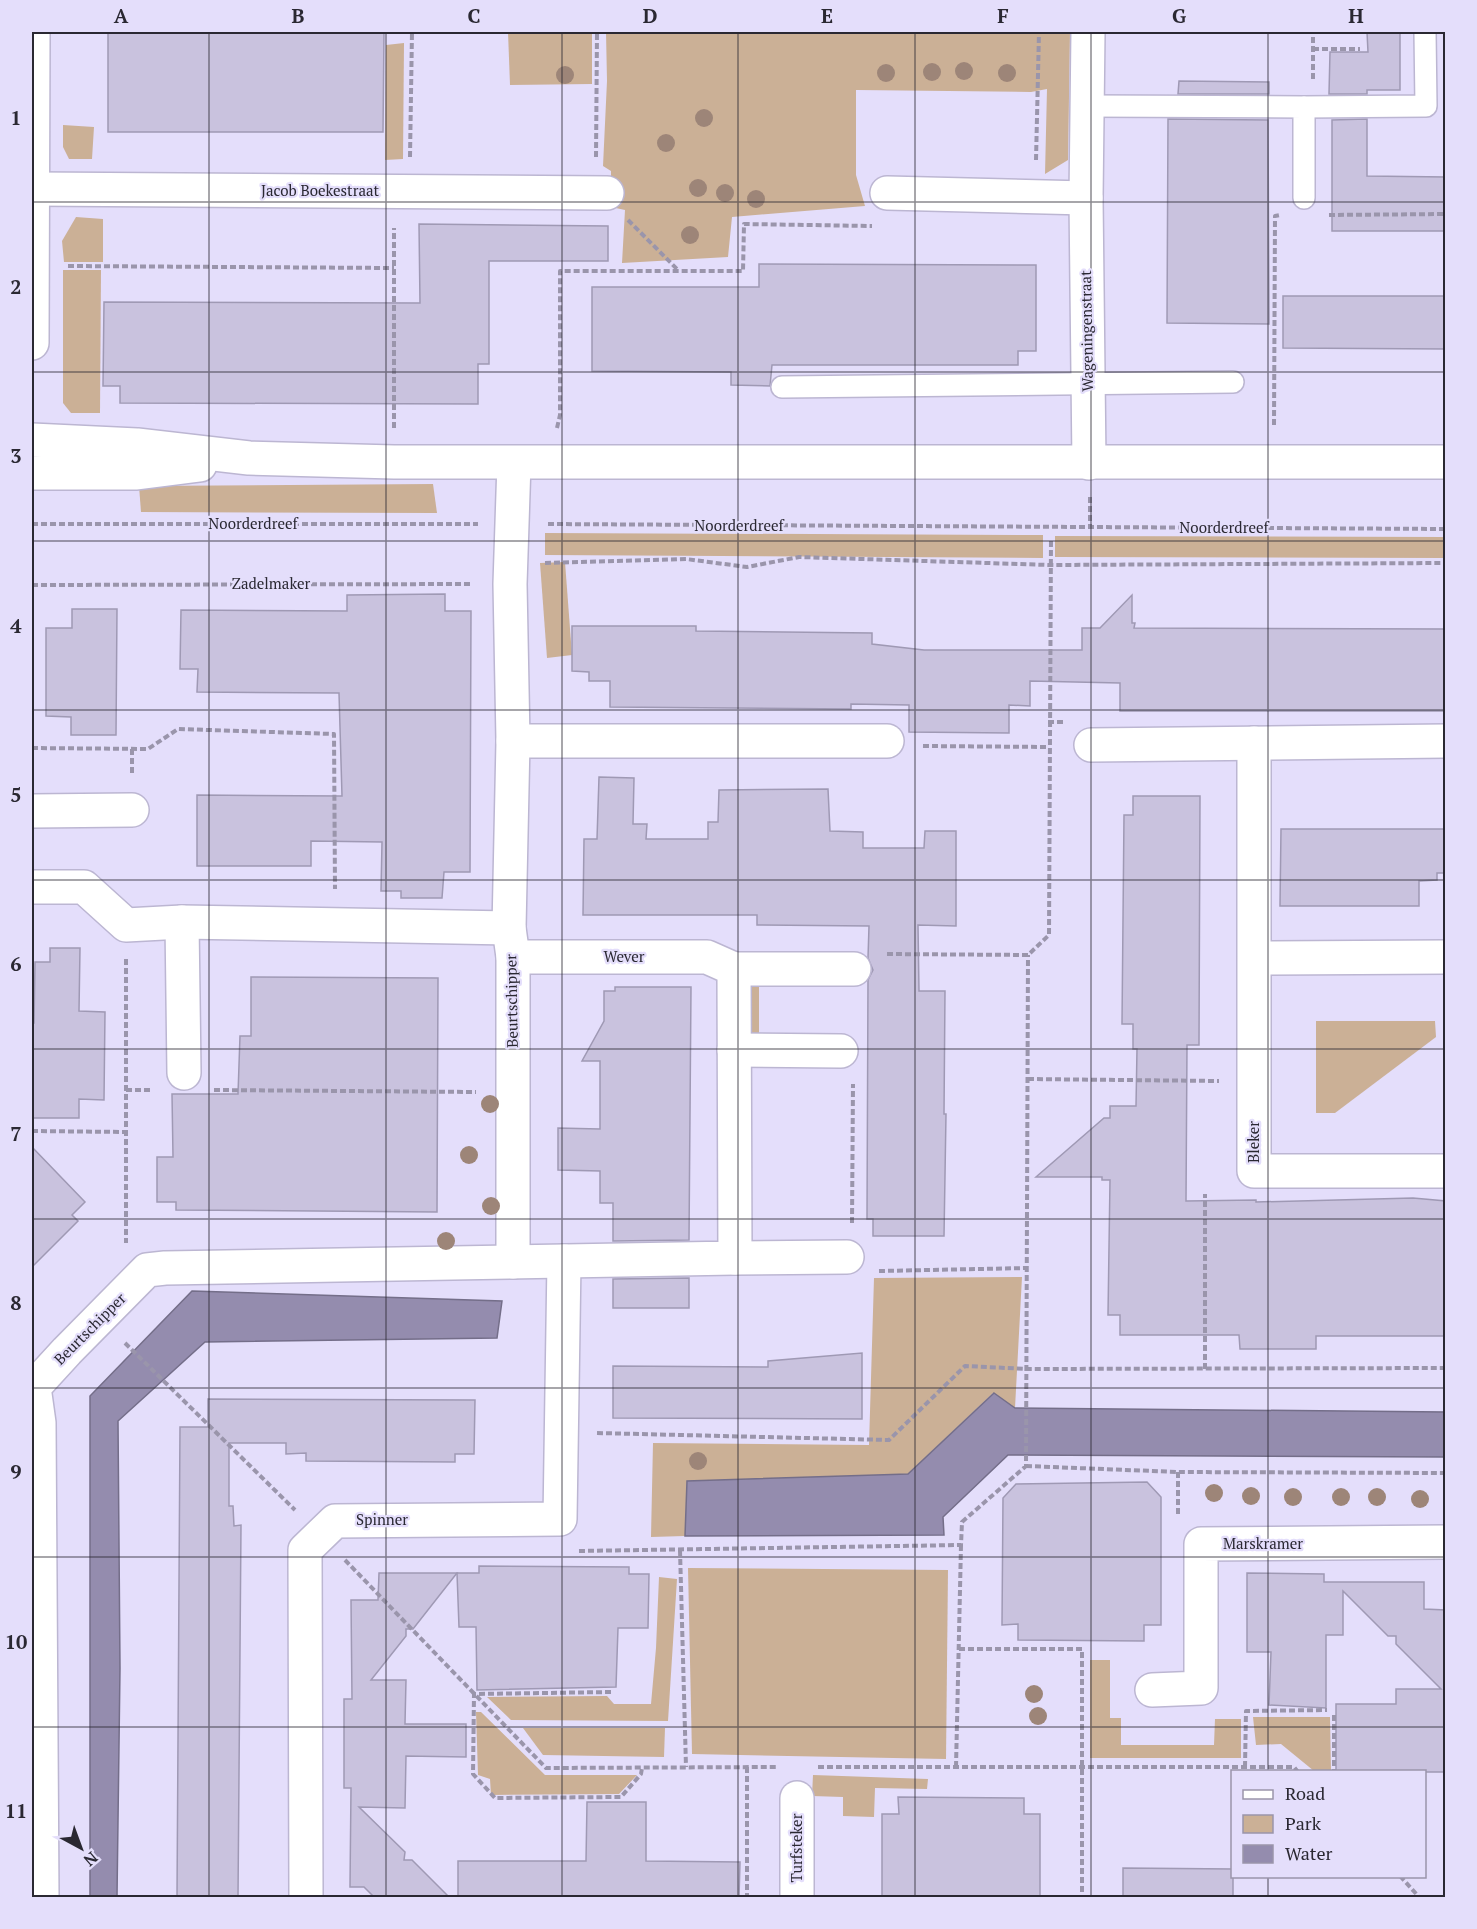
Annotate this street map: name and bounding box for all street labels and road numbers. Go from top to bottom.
street label: Jacob Boekestraat [261,180,380,200]
street label: Wageningenstraat [1075,270,1097,392]
street label: Noorderdreef [208,513,298,533]
street label: Noorderdreef [694,515,784,535]
street label: Noorderdreef [1179,517,1269,537]
street label: Zadelmaker [232,573,310,593]
street label: Wever [604,946,645,966]
street label: Beurtschipper [500,954,522,1048]
street label: Bleker [1243,1121,1263,1163]
street label: Beurtschipper [49,1288,130,1369]
street label: Spinner [356,1509,408,1529]
street label: Marskramer [1223,1533,1303,1553]
street label: Turfsteker [786,1813,806,1882]

